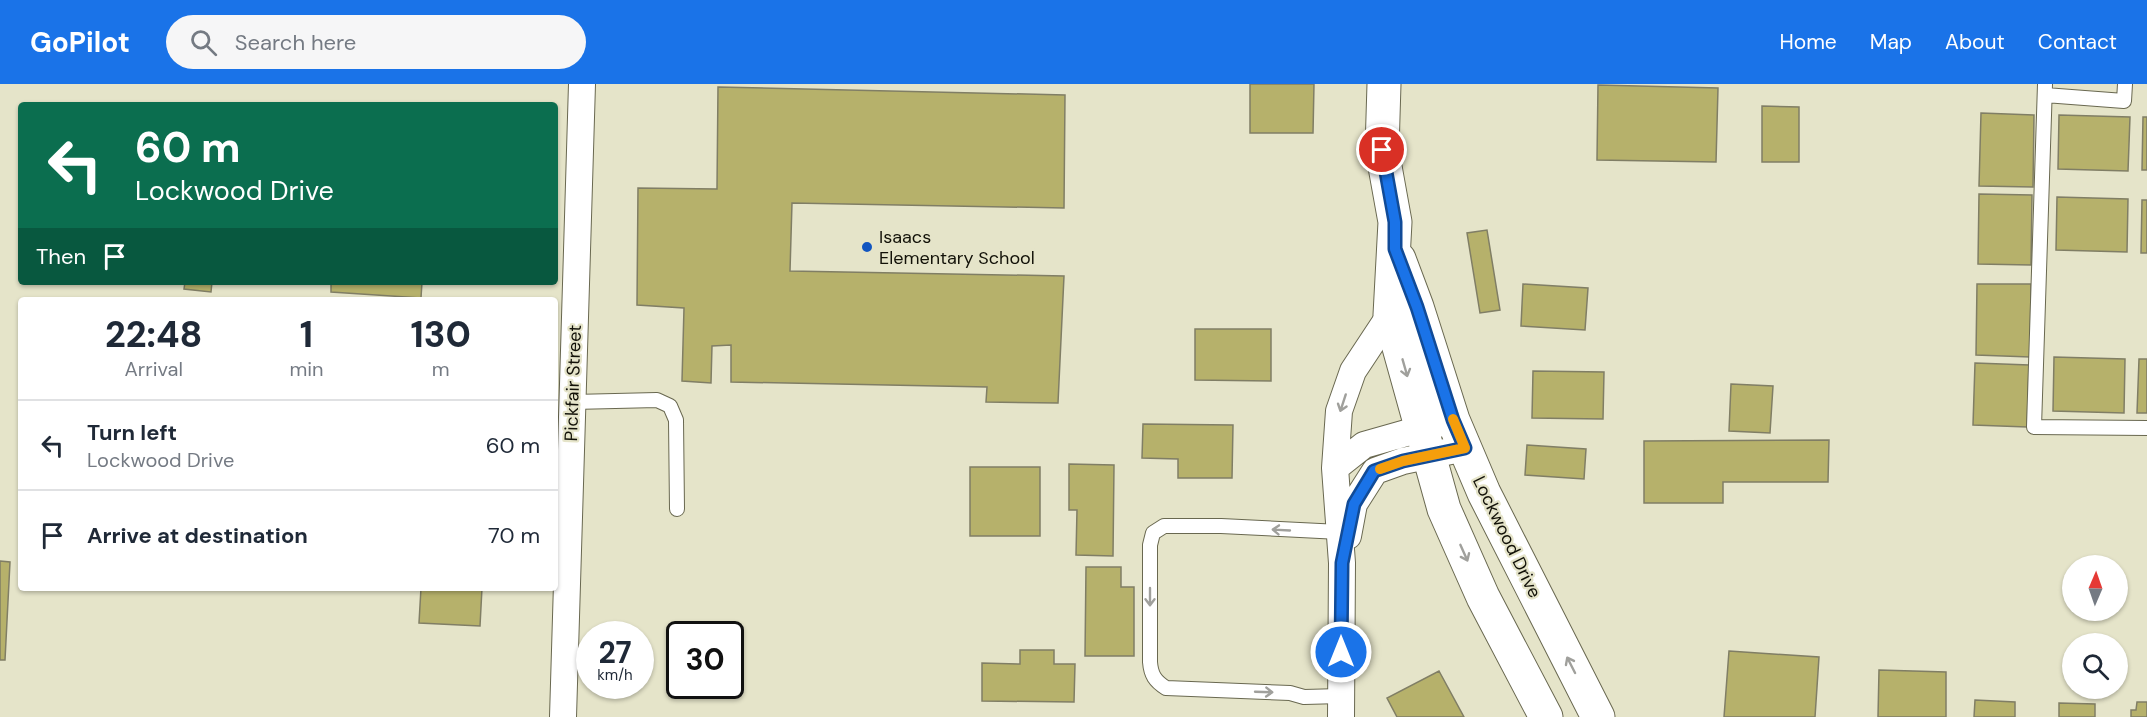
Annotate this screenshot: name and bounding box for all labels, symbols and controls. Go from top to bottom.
search box [166,15,586,69]
text: GoPilot [30,24,130,61]
icon: search [187,26,220,59]
text: Search here [235,28,356,57]
text: Home [1779,28,1837,56]
text: Map [1870,28,1912,56]
text: About [1945,28,2005,56]
text: Contact [2038,28,2117,56]
text: 60 m [135,120,241,175]
pin [1356,124,1407,175]
icon: left [36,126,114,204]
icon: arrive [1365,133,1398,166]
text: Lockwood Drive [135,173,334,208]
place label: Isaacs Elementary School [879,225,1035,270]
icon: arrive [98,240,131,273]
marker: Isaacs Elementary School [860,240,874,254]
text: Then [36,242,86,271]
text: 22:48 [105,311,202,358]
text: 1 [300,311,313,358]
text: 130 [411,311,471,358]
street label: Pickfair Street [559,324,587,442]
text: Arrival [125,356,183,382]
text: min [289,356,324,382]
text: m [432,356,450,382]
one-way arrow [1399,358,1411,377]
one-way arrow [1336,393,1347,412]
text: Turn left [87,418,177,447]
icon: left [36,429,69,462]
text: 60 m [486,431,540,460]
text: Lockwood Drive [87,447,234,473]
street label: Lockwood Drive [1467,472,1547,602]
icon: arrive [36,519,69,552]
text: Arrive at destination [87,521,308,550]
text: 70 m [488,521,540,550]
one-way arrow [1272,524,1292,535]
one-way arrow [1458,544,1470,562]
north arrow [2062,555,2128,621]
map controls [2062,555,2128,699]
one-way arrow [1144,587,1156,607]
position arrow [1309,620,1373,684]
speed limit sign: 30 [666,621,744,699]
text: 27 [598,633,632,672]
button: search [2062,633,2128,699]
one-way arrow [1565,657,1577,674]
text: km/h [597,665,633,685]
one-way arrow [1253,686,1273,697]

